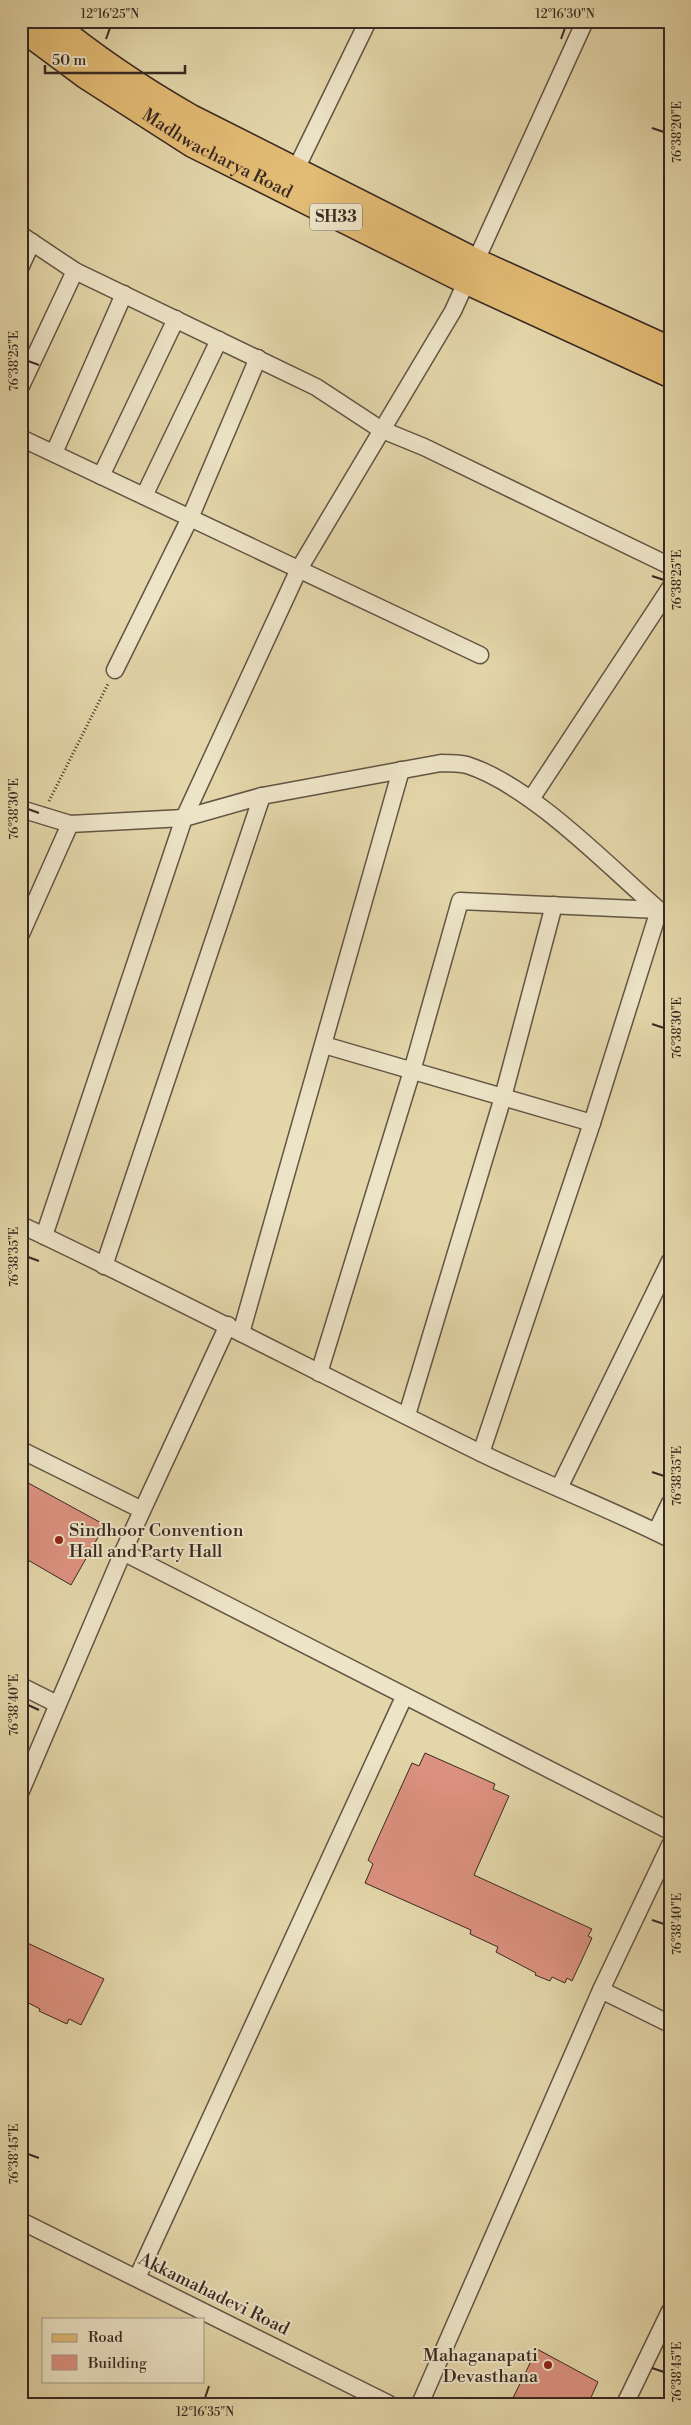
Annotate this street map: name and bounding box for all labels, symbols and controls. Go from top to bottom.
text: 12°16'25"N [81,7,139,22]
text: 12°16'30"N [535,7,595,22]
scale bar [45,42,185,74]
text: 50 m [52,51,86,70]
text: 76°38'20"E [670,101,685,163]
street label: Madhwacharya Road [138,103,297,204]
road number: SH33 [310,203,362,230]
text: 76°38'25"E [7,331,22,391]
text: 76°38'25"E [670,550,685,610]
text: 76°38'30"E [7,778,22,840]
text: 76°38'30"E [670,997,685,1059]
text: 76°38'35"E [7,1227,22,1287]
text: 76°38'35"E [670,1446,685,1506]
place label: Sindhoor Convention Hall and Party Hall [69,1519,244,1563]
marker: Sindhoor Convention Hall and Party Hall [53,1534,65,1546]
text: 76°38'40"E [7,1674,22,1736]
text: 76°38'40"E [670,1893,685,1955]
text: 76°38'45"E [7,2124,22,2184]
street label: Akkamahadevi Road [134,2247,294,2341]
legend [42,2318,205,2382]
text: Road [88,2328,123,2347]
text: 76°38'45"E [670,2342,685,2402]
place label: Mahaganapati Devasthana [423,2344,539,2388]
text: Building [87,2354,147,2373]
marker: Mahaganapati Devasthana [542,2359,554,2371]
text: 12°16'35"N [176,2405,234,2420]

